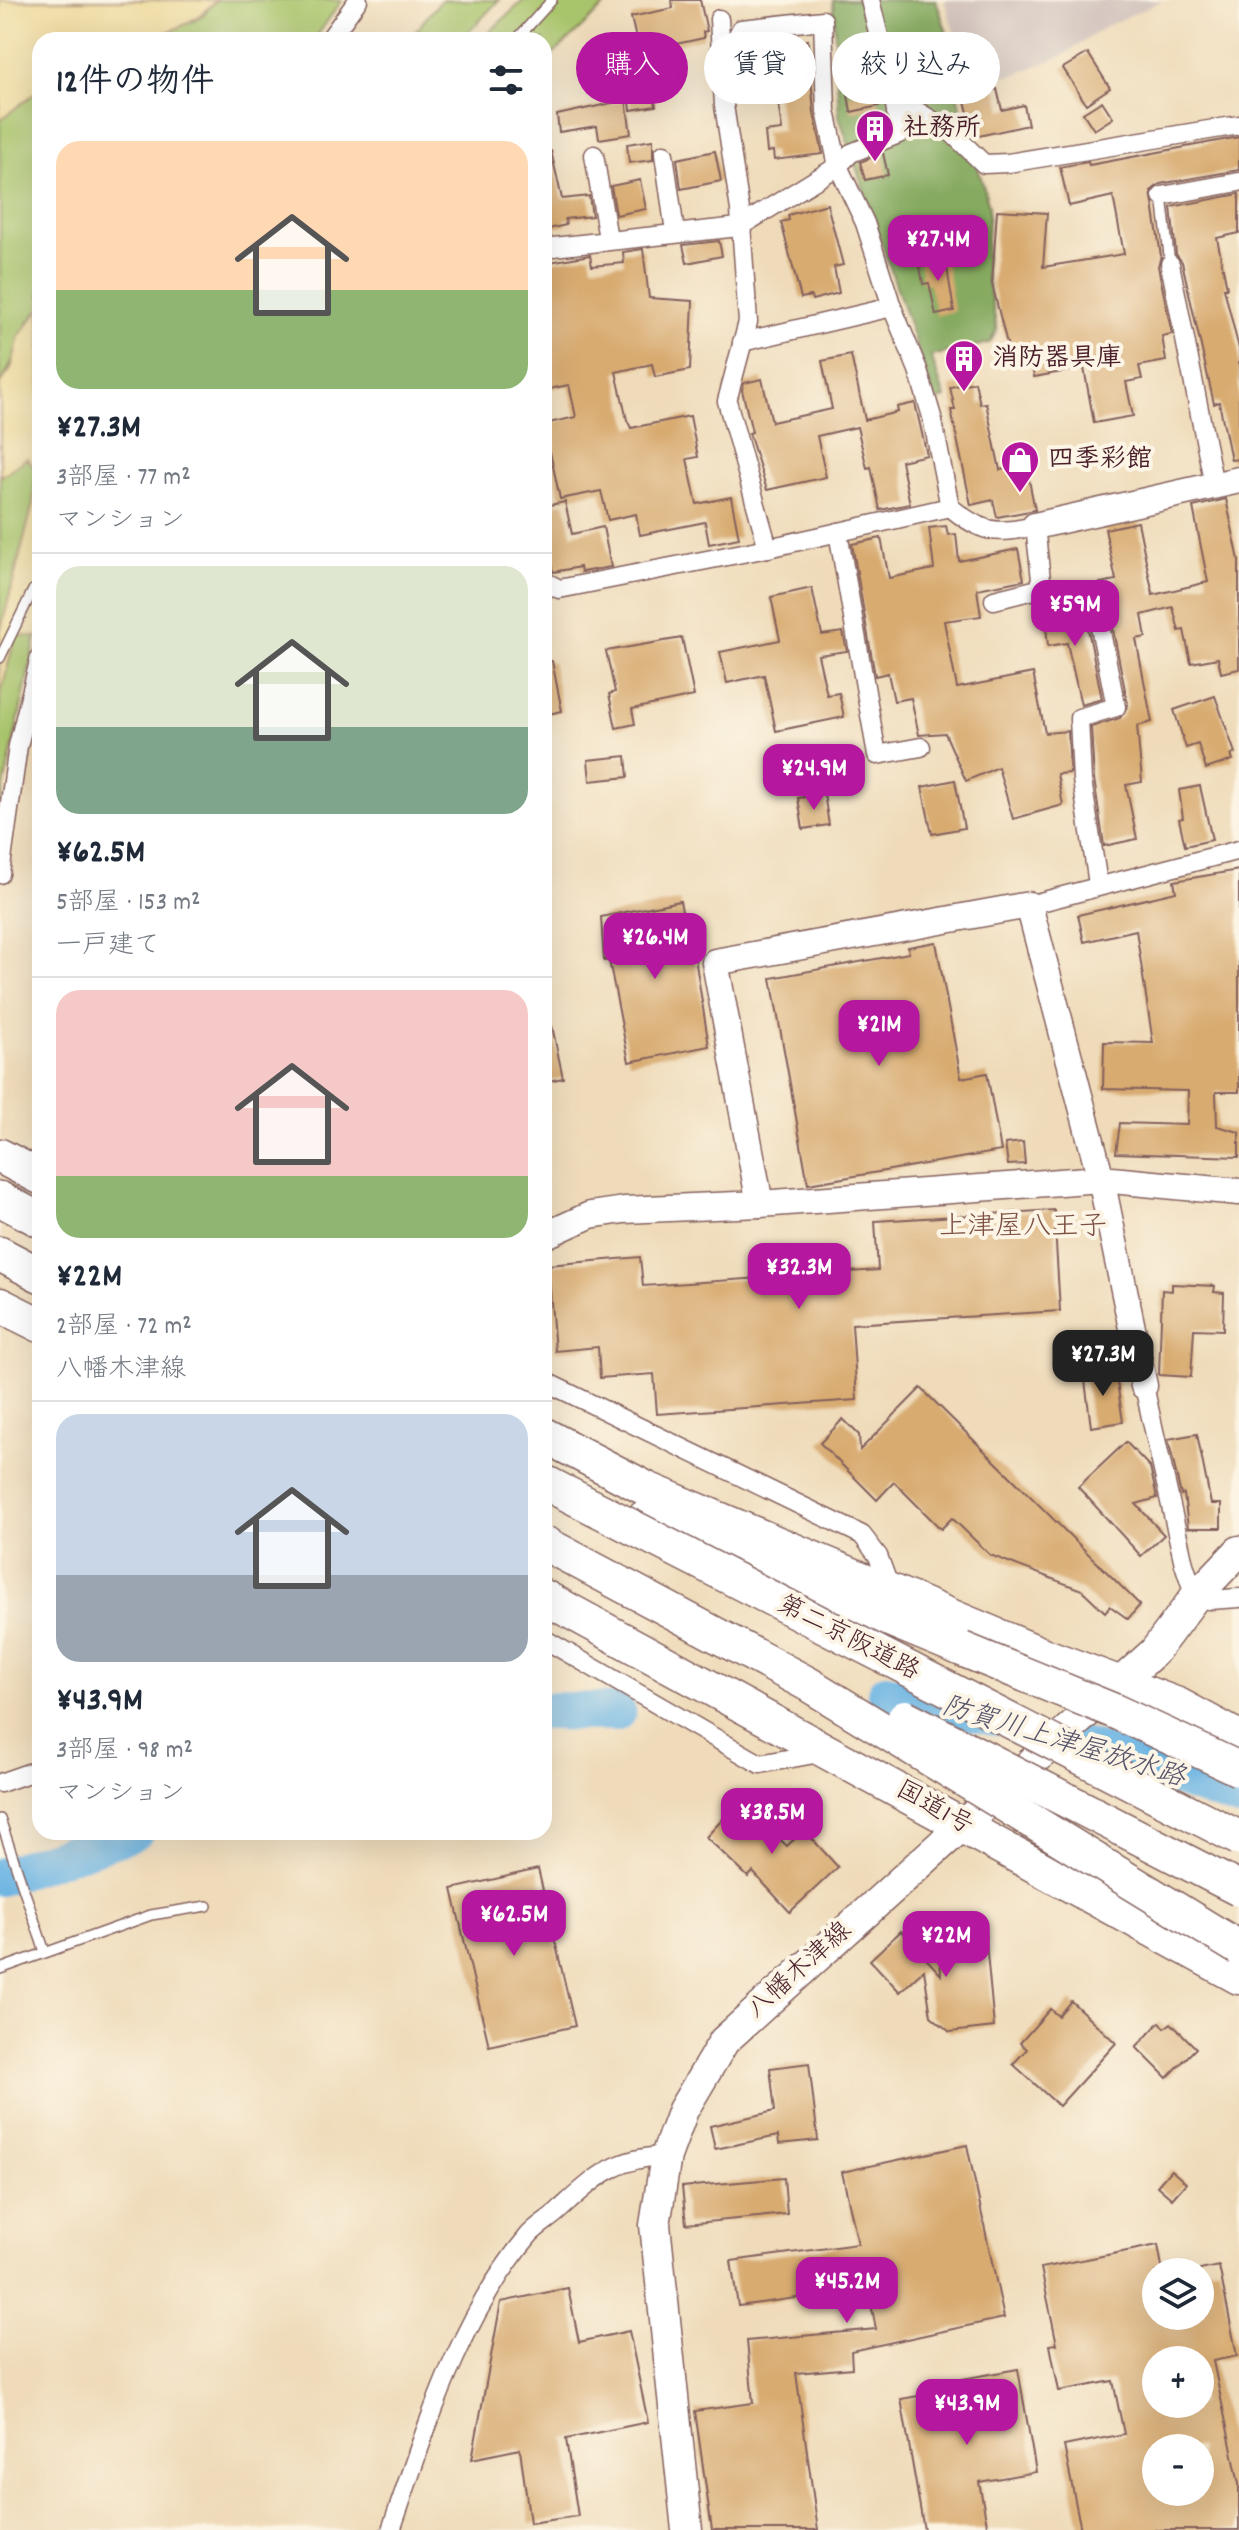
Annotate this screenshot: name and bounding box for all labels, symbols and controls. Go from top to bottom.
chip: 購入 [576,32,688,104]
chip: 賃貸 [704,32,816,104]
chip: 絞り込み [832,32,1000,104]
icon: filters [484,58,528,102]
text: 12件の物件 [56,60,214,109]
building icon: 社務所 [854,108,896,163]
place label: 社務所 [903,111,981,148]
icon: home [220,193,364,337]
pin: ¥27.4M [873,215,1003,283]
text: ¥27.4M [906,222,970,259]
building icon: 消防器具庫 [943,338,985,393]
place label: 消防器具庫 [992,341,1122,378]
text: ¥27.3M [56,405,141,454]
shop icon: 四季彩館 [999,439,1041,494]
place label: 四季彩館 [1048,442,1152,479]
text: 3部屋 · 77 m² [56,460,191,497]
text: マンション [56,503,185,540]
pin: ¥59M [1028,580,1122,648]
text: ¥59M [1049,587,1101,624]
icon: home [220,618,364,762]
pin: ¥24.9M [749,744,879,812]
text: ¥24.9M [781,751,847,788]
text: ¥62.5M [56,830,145,879]
text: 5部屋 · 153 m² [56,885,200,922]
pin: ¥26.4M [590,913,720,981]
text: ¥26.4M [621,920,689,957]
text: 一戸建て [56,928,160,965]
pin: ¥21M [832,1000,926,1068]
text: ¥21M [857,1007,901,1044]
icon: home [220,1042,364,1186]
district label: 上津屋八王子 [939,1209,1107,1249]
pin: ¥32.3M [734,1243,864,1311]
text: ¥32.3M [766,1250,832,1287]
text: ¥22M [56,1254,122,1303]
text: 2部屋 · 72 m² [56,1309,192,1346]
pin: ¥27.3M [1038,1330,1168,1398]
text: ¥27.3M [1070,1337,1136,1374]
text: 八幡木津線 [56,1352,186,1389]
icon: home [220,1466,364,1610]
street label: 第二京阪道路 [770,1587,926,1691]
text: ¥43.9M [56,1678,143,1727]
water label: 防賀川上津屋放水路 [937,1688,1191,1801]
text: 3部屋 · 98 m² [56,1733,193,1770]
street label: 国道1号 [888,1773,980,1845]
text: マンション [56,1776,185,1813]
pin: ¥38.5M [707,1788,837,1856]
text: ¥38.5M [739,1795,805,1832]
pin: ¥62.5M [449,1890,579,1958]
text: ¥62.5M [480,1897,548,1934]
pin: ¥22M [899,1911,993,1979]
street label: 八幡木津線 [739,1914,861,2028]
text: ¥22M [921,1918,971,1955]
pin: ¥45.2M [782,2257,912,2325]
map controls [1142,2258,1214,2506]
button: layers [1142,2258,1214,2330]
text: ¥45.2M [814,2264,880,2301]
button: + [1142,2346,1214,2418]
pin: ¥43.9M [902,2379,1032,2447]
text: ¥43.9M [934,2386,1000,2423]
button: − [1142,2434,1214,2506]

